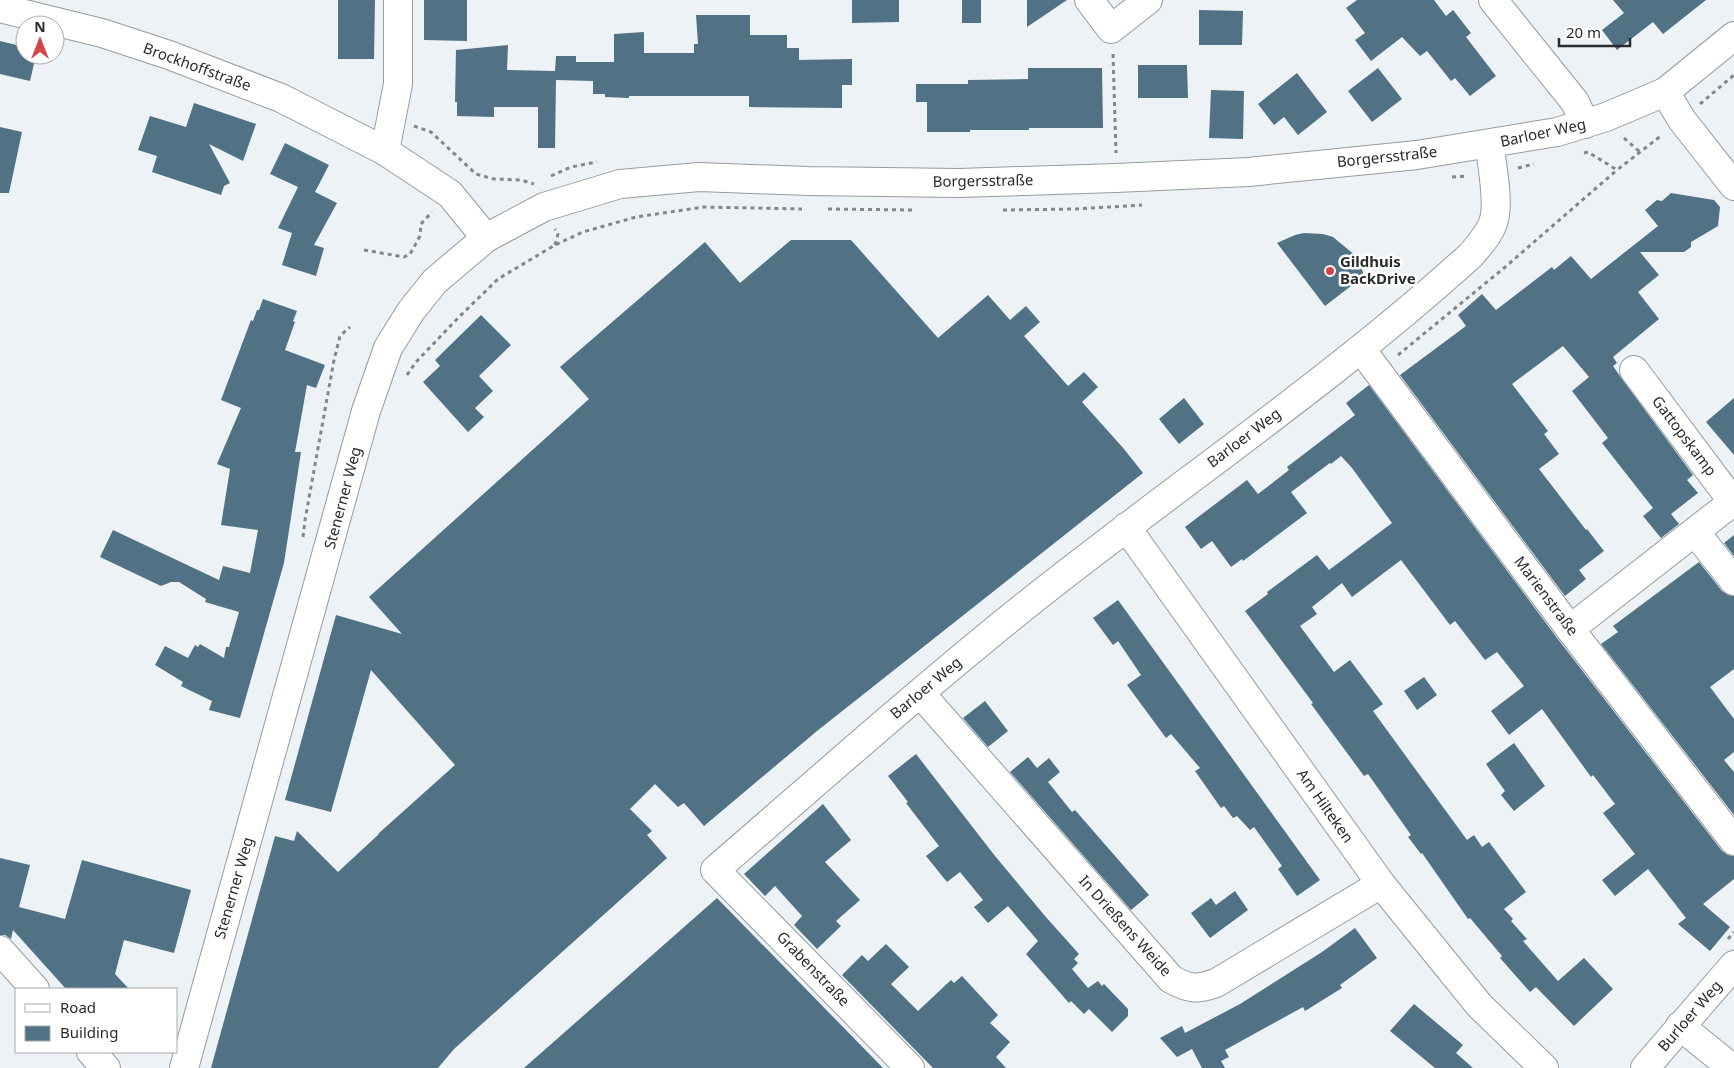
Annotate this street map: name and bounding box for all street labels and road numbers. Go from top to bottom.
street label: Brockhoffstraße [141,37,254,95]
street label: Barloer Weg [1498,113,1588,151]
street label: Borgersstraße [1336,141,1438,171]
street label: Borgersstraße [932,169,1034,191]
street label: Gattopskamp [1648,391,1721,479]
street label: Barloer Weg [1203,403,1284,471]
street label: Stenerner Weg [319,444,365,551]
street label: Marienstraße [1510,552,1583,639]
street label: Barloer Weg [886,652,965,723]
street label: Am Hilteken [1293,764,1359,846]
street label: Stenerner Weg [209,834,257,941]
street label: In Drießens Weide [1075,870,1177,980]
street label: Grabenstraße [773,926,855,1010]
street label: Burloer Weg [1653,976,1726,1055]

